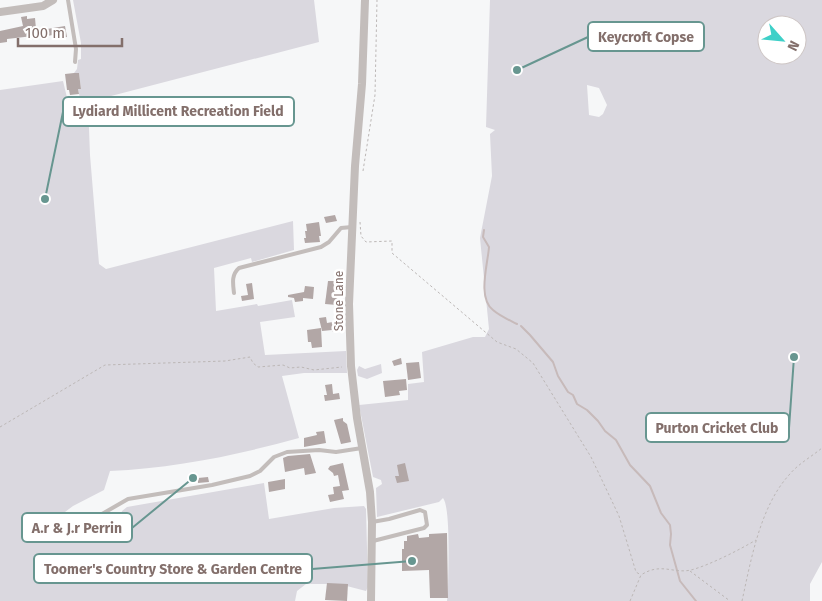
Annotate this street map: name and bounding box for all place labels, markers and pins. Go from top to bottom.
callout: Keycroft Copse [588,22,704,51]
callout: Lydiard Millicent Recreation Field [63,97,294,126]
callout: Purton Cricket Club [646,413,789,442]
callout: A.r & J.r Perrin [22,513,132,542]
callout: Toomer's Country Store & Garden Centre [34,554,312,583]

